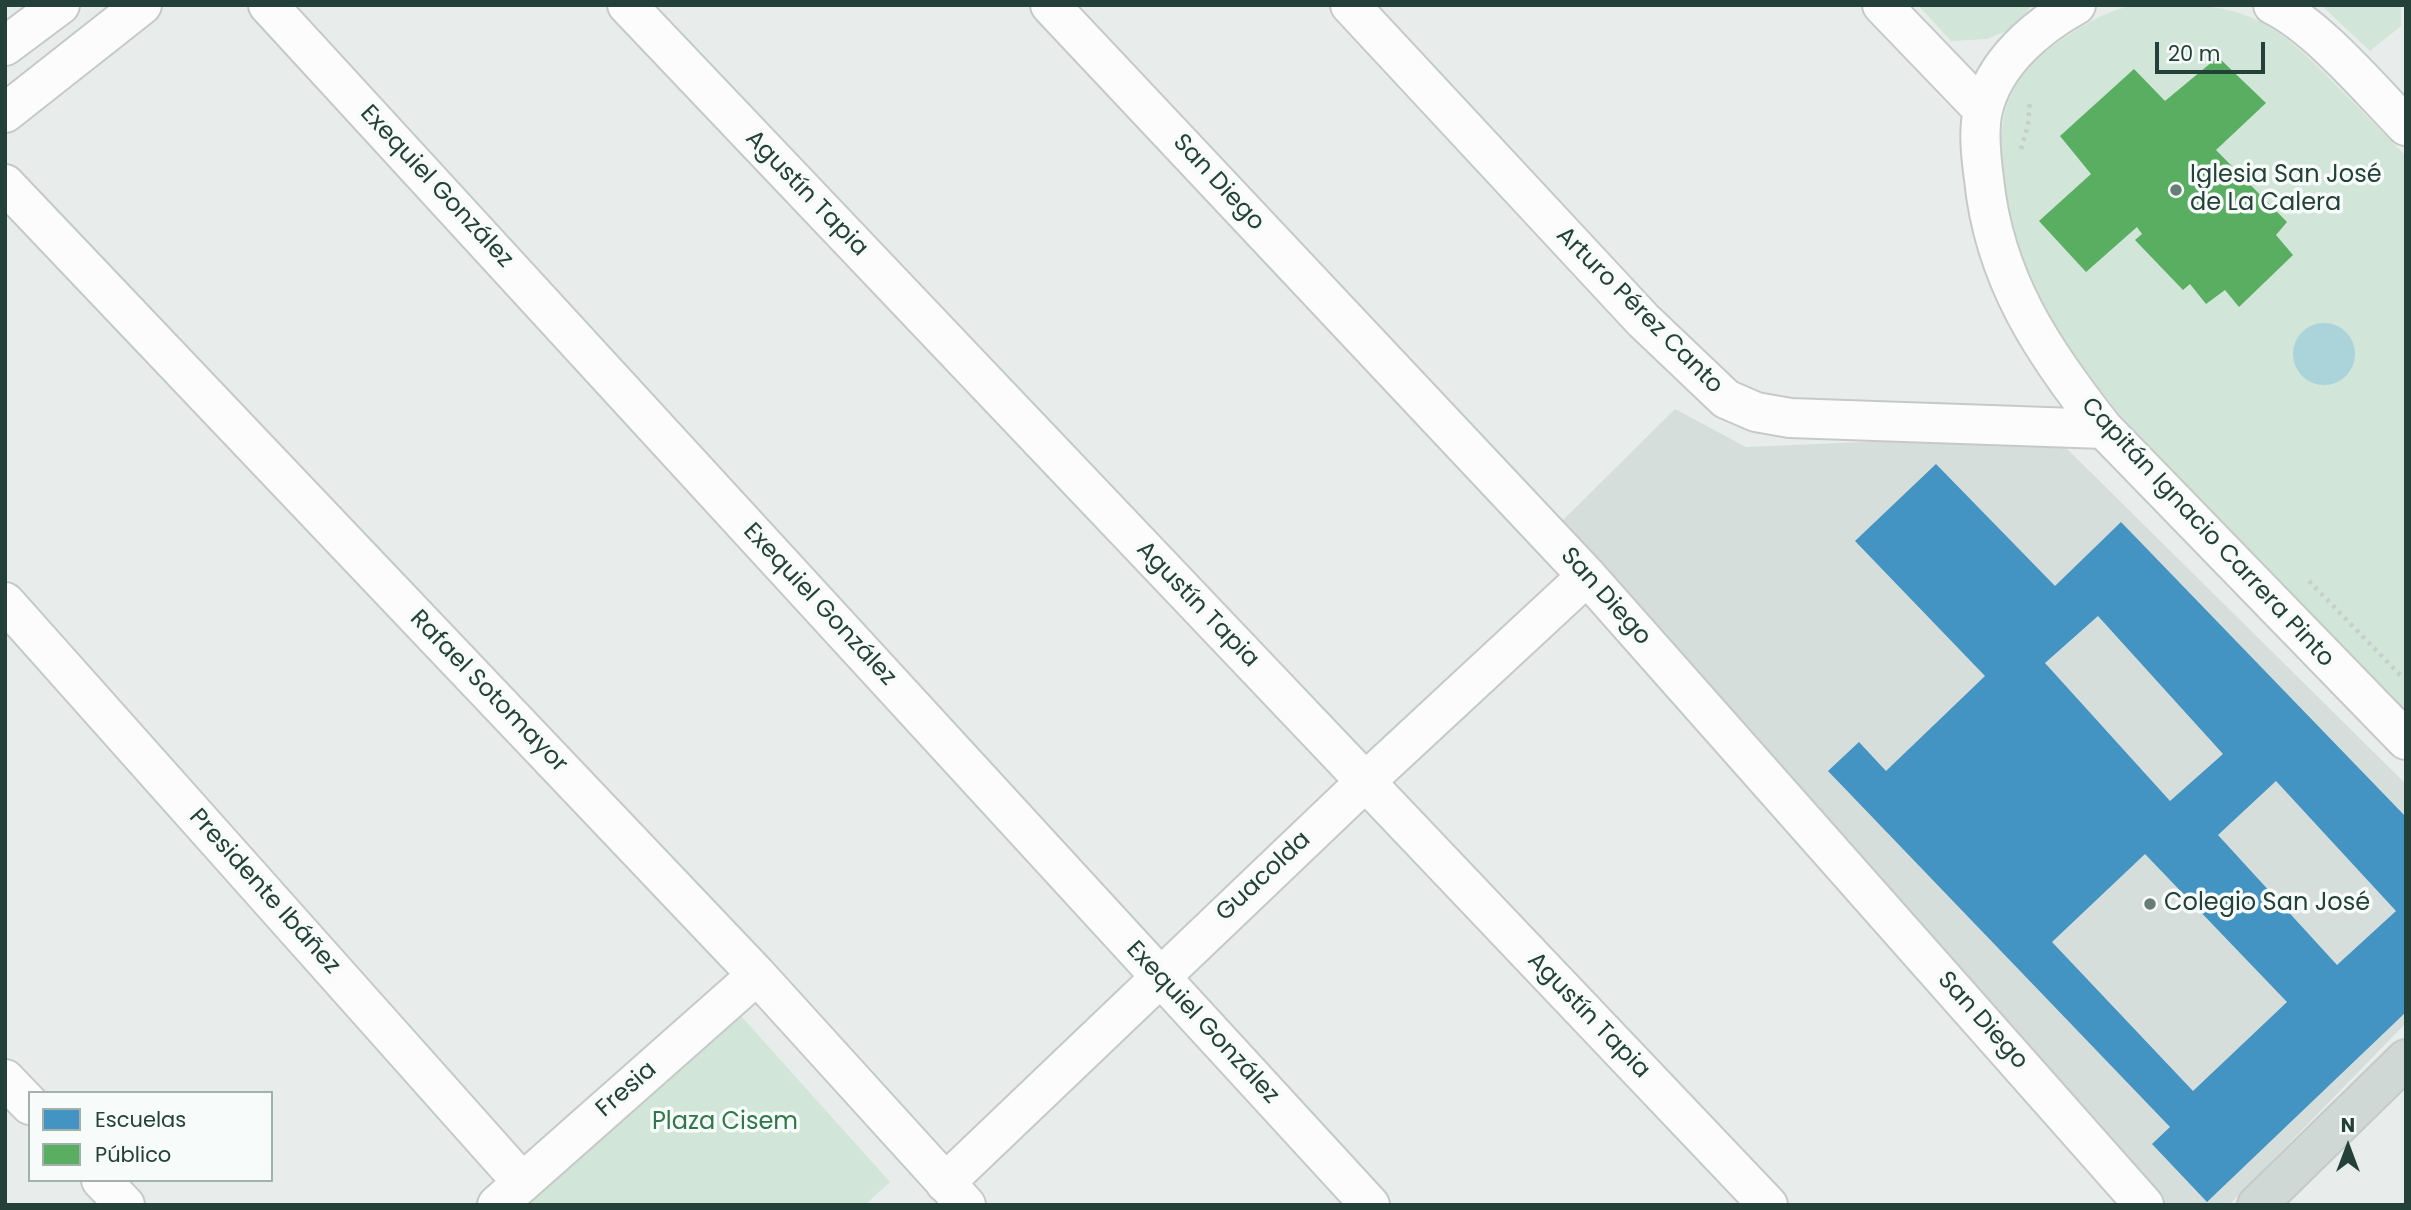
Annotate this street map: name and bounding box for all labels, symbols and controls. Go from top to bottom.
scale bar [2159,28,2269,72]
text: 20 m [2168,39,2221,68]
street label: Exequiel González [353,100,519,274]
street label: Agustín Tapia [739,125,873,263]
street label: San Diego [1166,129,1270,237]
place label: Iglesia San José de La Calera [2190,162,2382,218]
marker: Iglesia San José de La Calera [2168,182,2184,198]
street label: Arturo Pérez Canto [1550,222,1728,400]
street label: Capitán Ignacio Carrera Pinto [2074,392,2340,674]
street label: Exequiel González [736,518,902,692]
street label: Agustín Tapia [1130,536,1264,674]
street label: San Diego [1554,542,1656,652]
street label: Rafael Sotomayor [403,605,573,779]
street label: Presidente Ibáñez [182,804,346,980]
street label: Guacolda [1211,826,1317,928]
place label: Colegio San José [2164,890,2370,918]
marker: Colegio San José [2142,896,2158,912]
street label: Exequiel González [1119,936,1285,1110]
street label: Agustín Tapia [1521,947,1655,1085]
street label: San Diego [1931,966,2033,1076]
street label: Fresia [591,1056,663,1124]
legend [28,1091,273,1182]
text: Escuelas [95,1105,186,1134]
park label: Plaza Cisem [652,1109,798,1137]
north arrow [2313,1112,2383,1182]
text: N [2341,1112,2355,1139]
text: Público [95,1140,171,1169]

